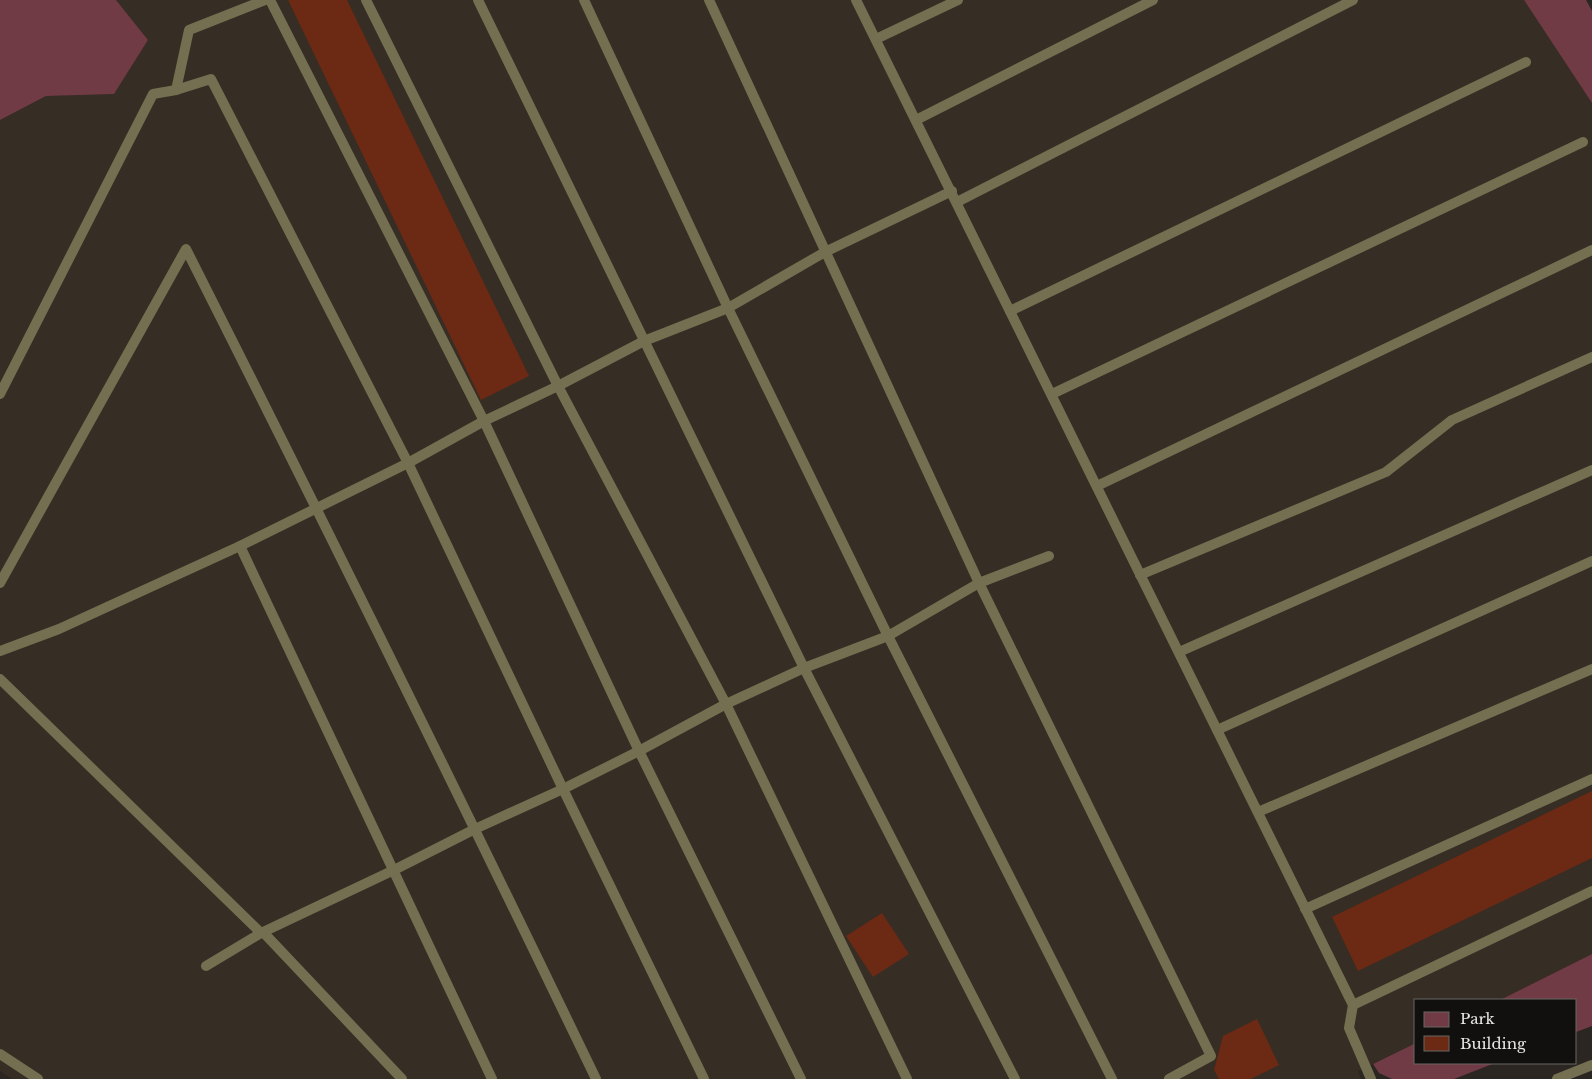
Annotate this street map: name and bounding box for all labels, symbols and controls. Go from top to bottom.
legend [1414,999,1577,1064]
text: Park [1460,1009,1496,1028]
text: Building [1460,1034,1527,1053]

